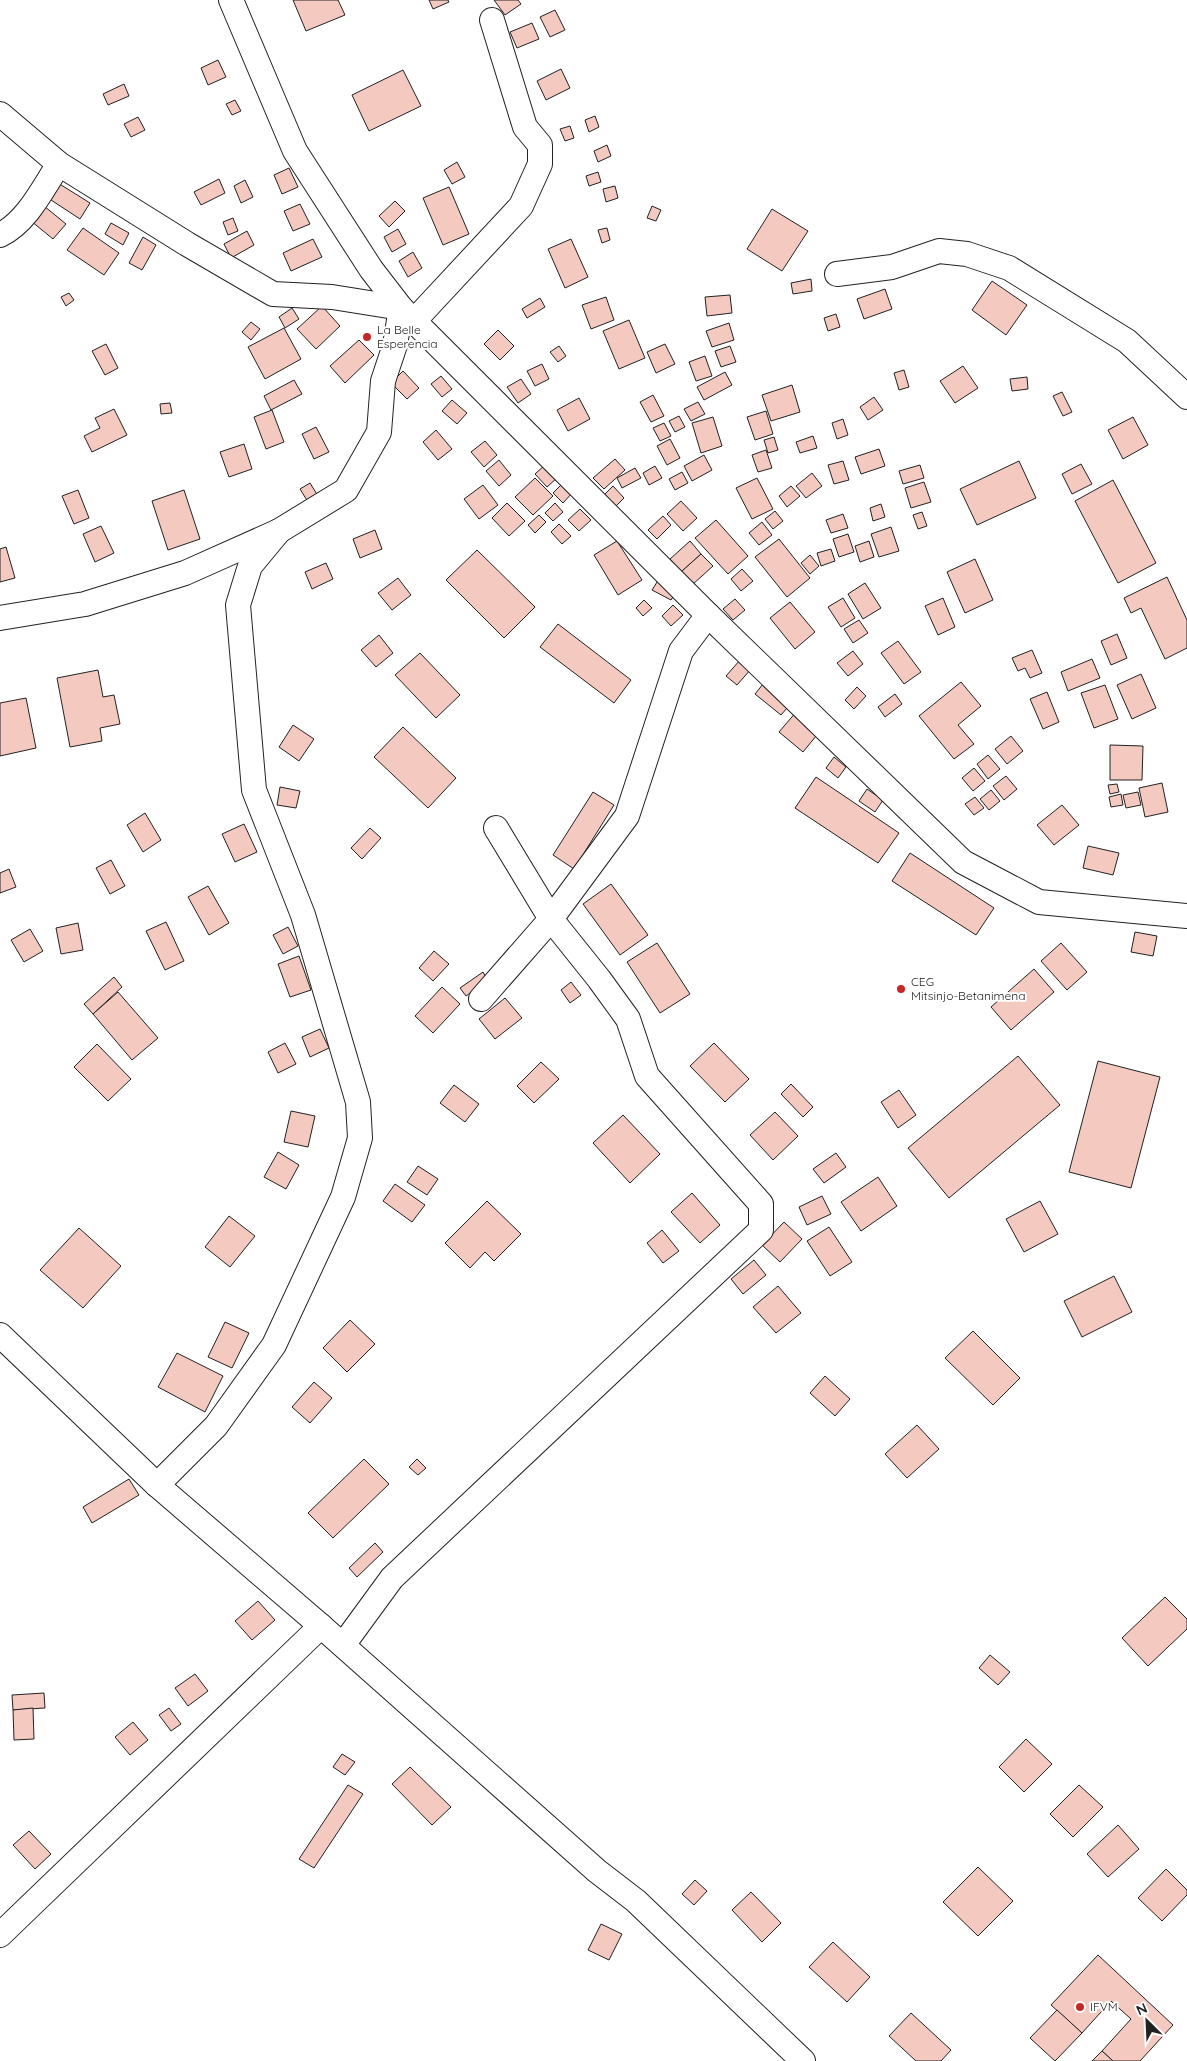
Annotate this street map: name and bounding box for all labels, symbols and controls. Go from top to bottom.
place label: La Belle Esperencia [377,322,438,351]
marker: La Belle Esperencia [361,331,373,343]
place label: CEG Mitsinjo-Betanimena [911,974,1025,1003]
marker: CEG Mitsinjo-Betanimena [895,983,907,995]
north arrow [1122,1996,1172,2046]
place label: IFVM [1090,1999,1118,2014]
text: N [1133,1999,1150,2019]
marker: IFVM [1074,2001,1086,2013]

